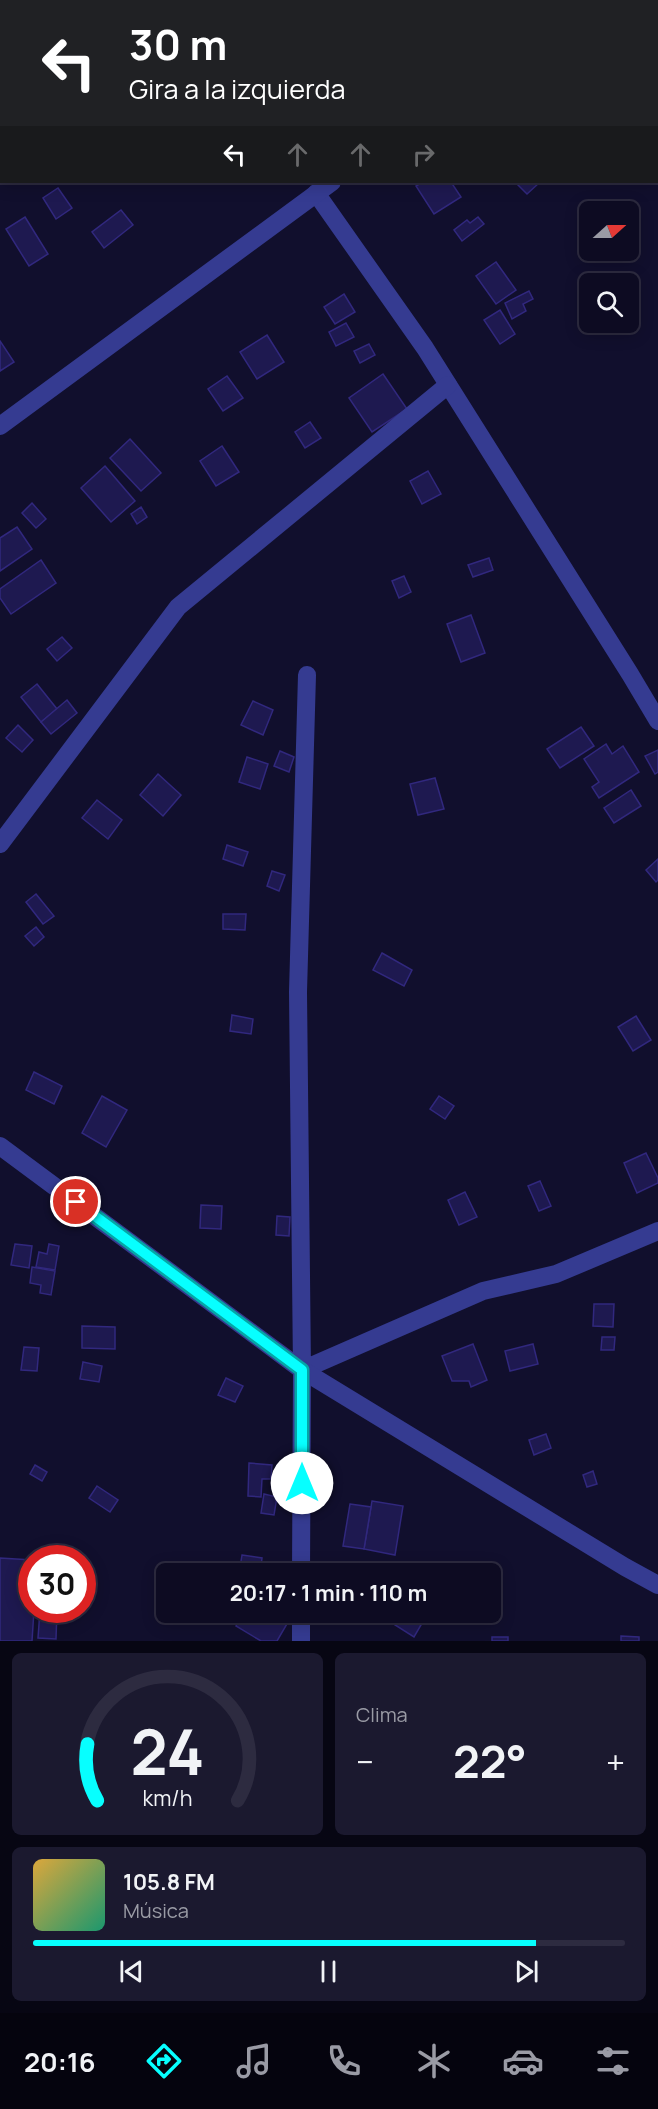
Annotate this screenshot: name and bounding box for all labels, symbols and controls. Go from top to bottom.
text: 30 m [129,15,227,73]
icon: left [30,24,108,102]
text: Gira a la izquierda [129,70,345,107]
icon: left [218,138,251,171]
icon: ahead [281,138,314,171]
icon: ahead [344,138,377,171]
icon: right [407,138,440,171]
north arrow [579,201,639,261]
map controls [579,201,639,333]
button: search [579,273,639,333]
pin [50,1176,101,1227]
icon: arrive [59,1185,92,1218]
position arrow [270,1451,334,1515]
speed limit sign: 30 [18,1545,96,1623]
text: 20:17 · 1 min · 110 m [230,1578,427,1608]
text: Clima [356,1701,408,1728]
text: 24 [131,1708,204,1794]
text: 22° [453,1730,527,1792]
text: − [356,1739,374,1784]
text: + [606,1739,625,1784]
text: km/h [143,1783,192,1812]
text: 105.8 FM [123,1867,215,1897]
text: Música [123,1897,189,1924]
icon: previous [115,1955,148,1988]
icon: pause [312,1955,345,1988]
icon: next [510,1955,543,1988]
icon: directions [143,2040,185,2082]
icon: music [233,2040,275,2082]
icon: phone [323,2040,365,2082]
icon: climate [413,2040,455,2082]
icon: car [502,2040,544,2082]
icon: filters [592,2040,634,2082]
text: 20:16 [24,2043,96,2080]

